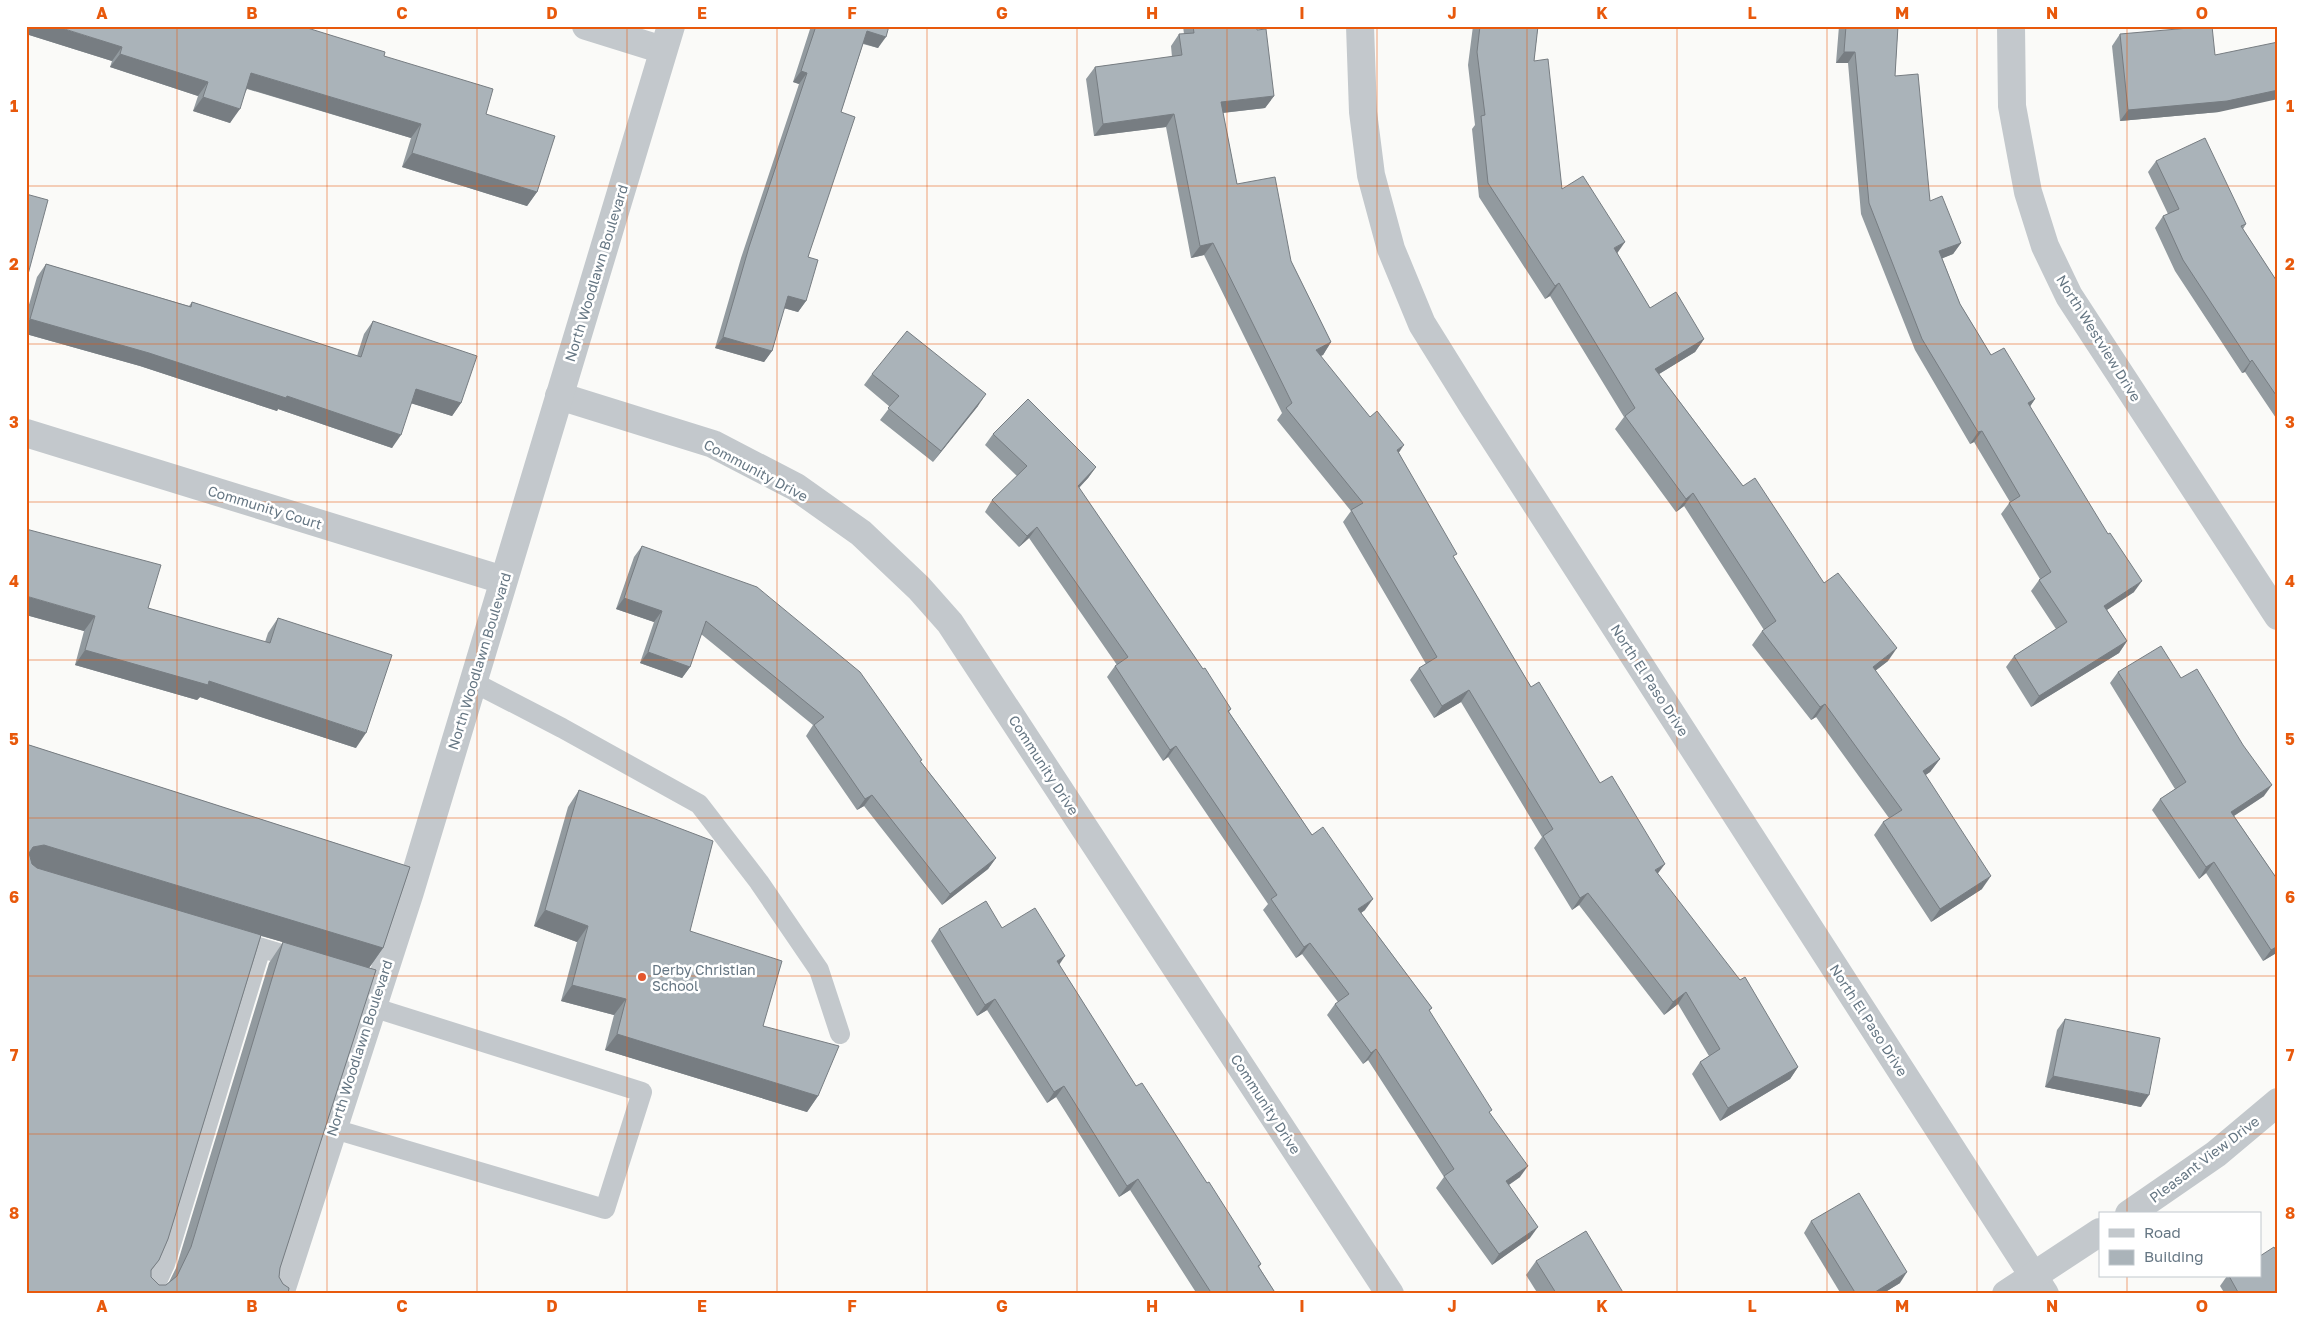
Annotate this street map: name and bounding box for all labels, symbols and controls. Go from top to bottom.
text: A [96,3,108,23]
text: B [246,3,258,23]
text: C [396,3,408,23]
text: D [546,3,558,23]
text: E [697,3,707,23]
text: F [847,3,857,23]
text: G [996,3,1008,23]
text: H [1146,3,1158,23]
text: I [1299,3,1305,23]
text: J [1447,3,1457,23]
text: K [1596,3,1608,23]
text: L [1747,3,1757,23]
text: M [1895,3,1909,23]
text: N [2046,3,2058,23]
text: O [2196,3,2208,23]
text: 1 [10,96,18,116]
text: 1 [2286,96,2294,116]
street label: North Woodlawn Boulevard [561,182,631,364]
text: 2 [9,254,19,274]
text: 2 [2285,254,2295,274]
street label: North Westview Drive [2053,272,2145,404]
text: 3 [9,412,19,432]
text: 3 [2285,412,2295,432]
street label: Community Drive [701,435,811,505]
street label: Community Court [206,482,324,532]
street label: North Woodlawn Boulevard [444,570,514,752]
text: 4 [9,571,19,591]
text: 4 [2285,571,2295,591]
street label: North El Paso Drive [1607,621,1693,739]
street label: Community Drive [1005,712,1083,818]
text: 5 [9,729,19,749]
text: 5 [2285,729,2295,749]
text: 6 [9,887,19,907]
text: 6 [2285,887,2295,907]
street label: North Woodlawn Boulevard [322,958,396,1138]
place label: Derby Christian School [652,961,756,994]
street label: North El Paso Drive [1826,961,1912,1079]
marker: Derby Christian School [636,971,648,983]
text: 7 [10,1045,19,1065]
text: 7 [2286,1045,2295,1065]
street label: Community Drive [1227,1051,1305,1157]
street label: Pleasant View Drive [2146,1112,2262,1206]
text: 8 [9,1203,19,1223]
text: 8 [2285,1203,2295,1223]
legend [2099,1212,2262,1278]
text: Road [2144,1223,2181,1241]
text: Building [2144,1247,2204,1265]
text: A [96,1296,108,1316]
text: B [246,1296,258,1316]
text: C [396,1296,408,1316]
text: D [546,1296,558,1316]
text: E [697,1296,707,1316]
text: F [847,1296,857,1316]
text: G [996,1296,1008,1316]
text: H [1146,1296,1158,1316]
text: I [1299,1296,1305,1316]
text: J [1447,1296,1457,1316]
text: K [1596,1296,1608,1316]
text: L [1747,1296,1757,1316]
text: M [1895,1296,1909,1316]
text: N [2046,1296,2058,1316]
text: O [2196,1296,2208,1316]

